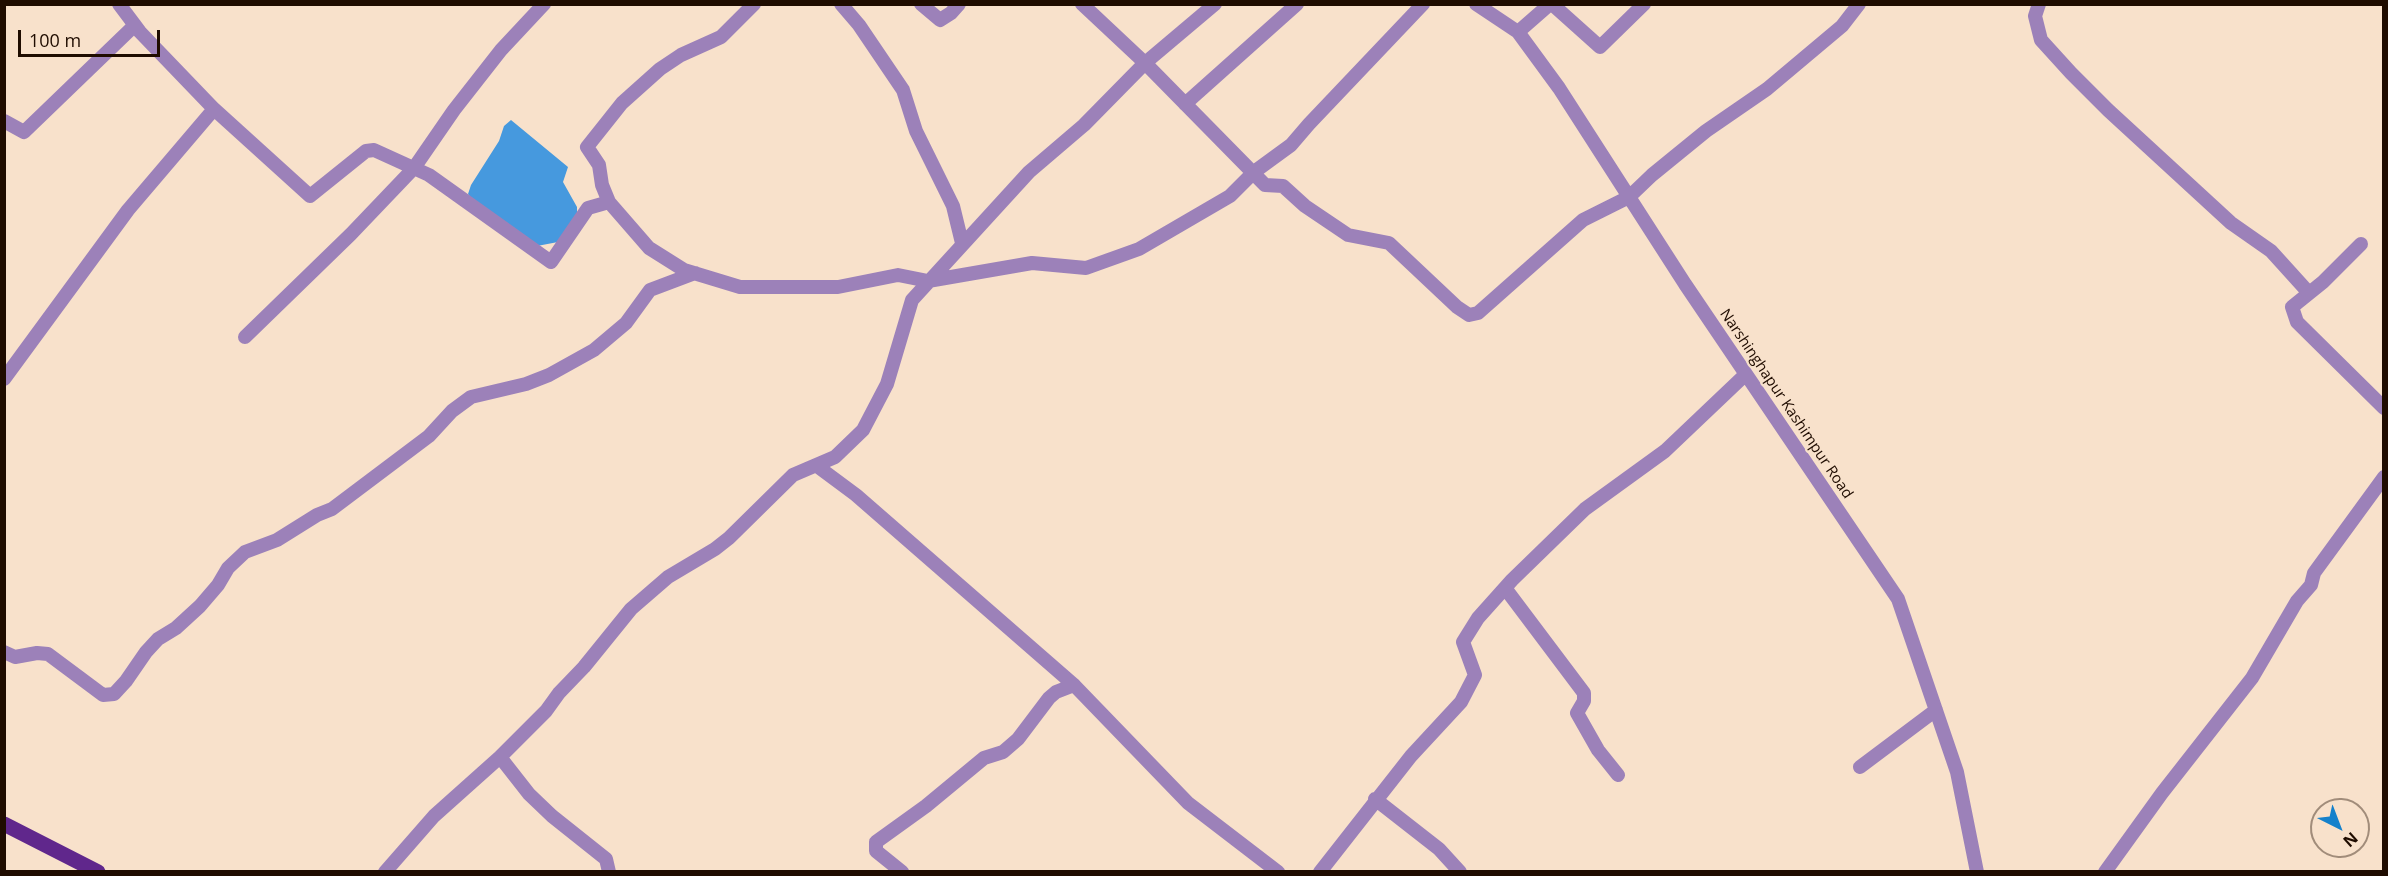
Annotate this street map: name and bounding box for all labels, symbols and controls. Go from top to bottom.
scale bar [21,18,164,56]
text: 100 m [29,28,81,52]
street label: Narshinghapur Kashimpur Road [1716,306,1856,502]
north arrow [2310,798,2370,858]
text: N [2339,827,2363,852]

